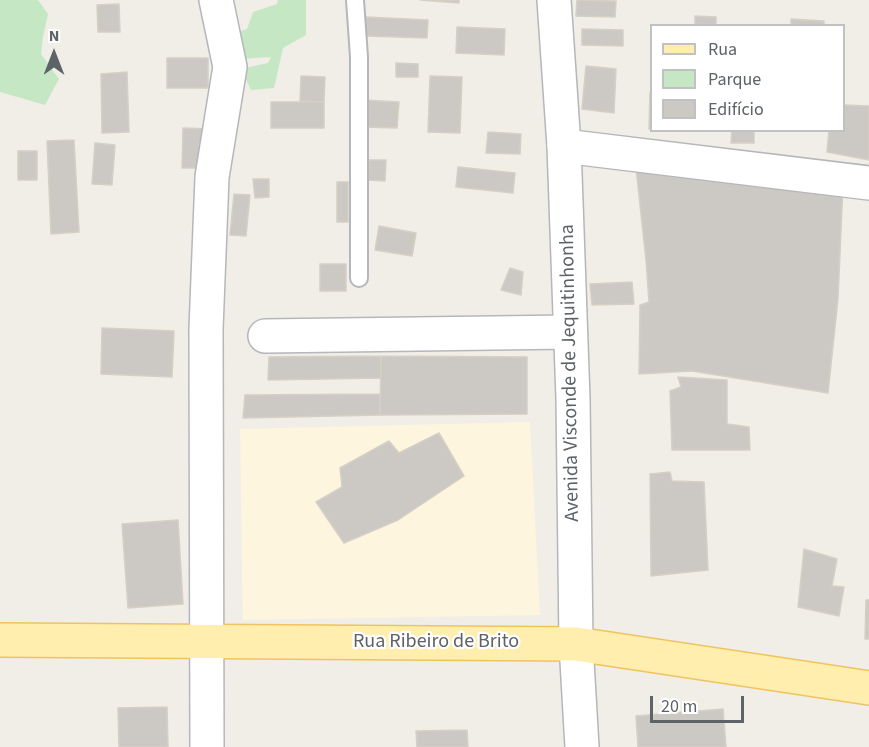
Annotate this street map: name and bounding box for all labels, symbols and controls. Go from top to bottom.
north arrow [24,24,84,84]
legend [650,24,845,132]
text: N [49,25,59,47]
text: Rua [708,37,737,62]
text: Parque [708,67,761,92]
text: Edifício [708,97,764,122]
street label: Avenida Visconde de Jequitinhonha [556,224,586,522]
street label: Rua Ribeiro de Brito [353,631,519,655]
scale bar [653,684,748,722]
text: 20 m [661,694,697,719]

